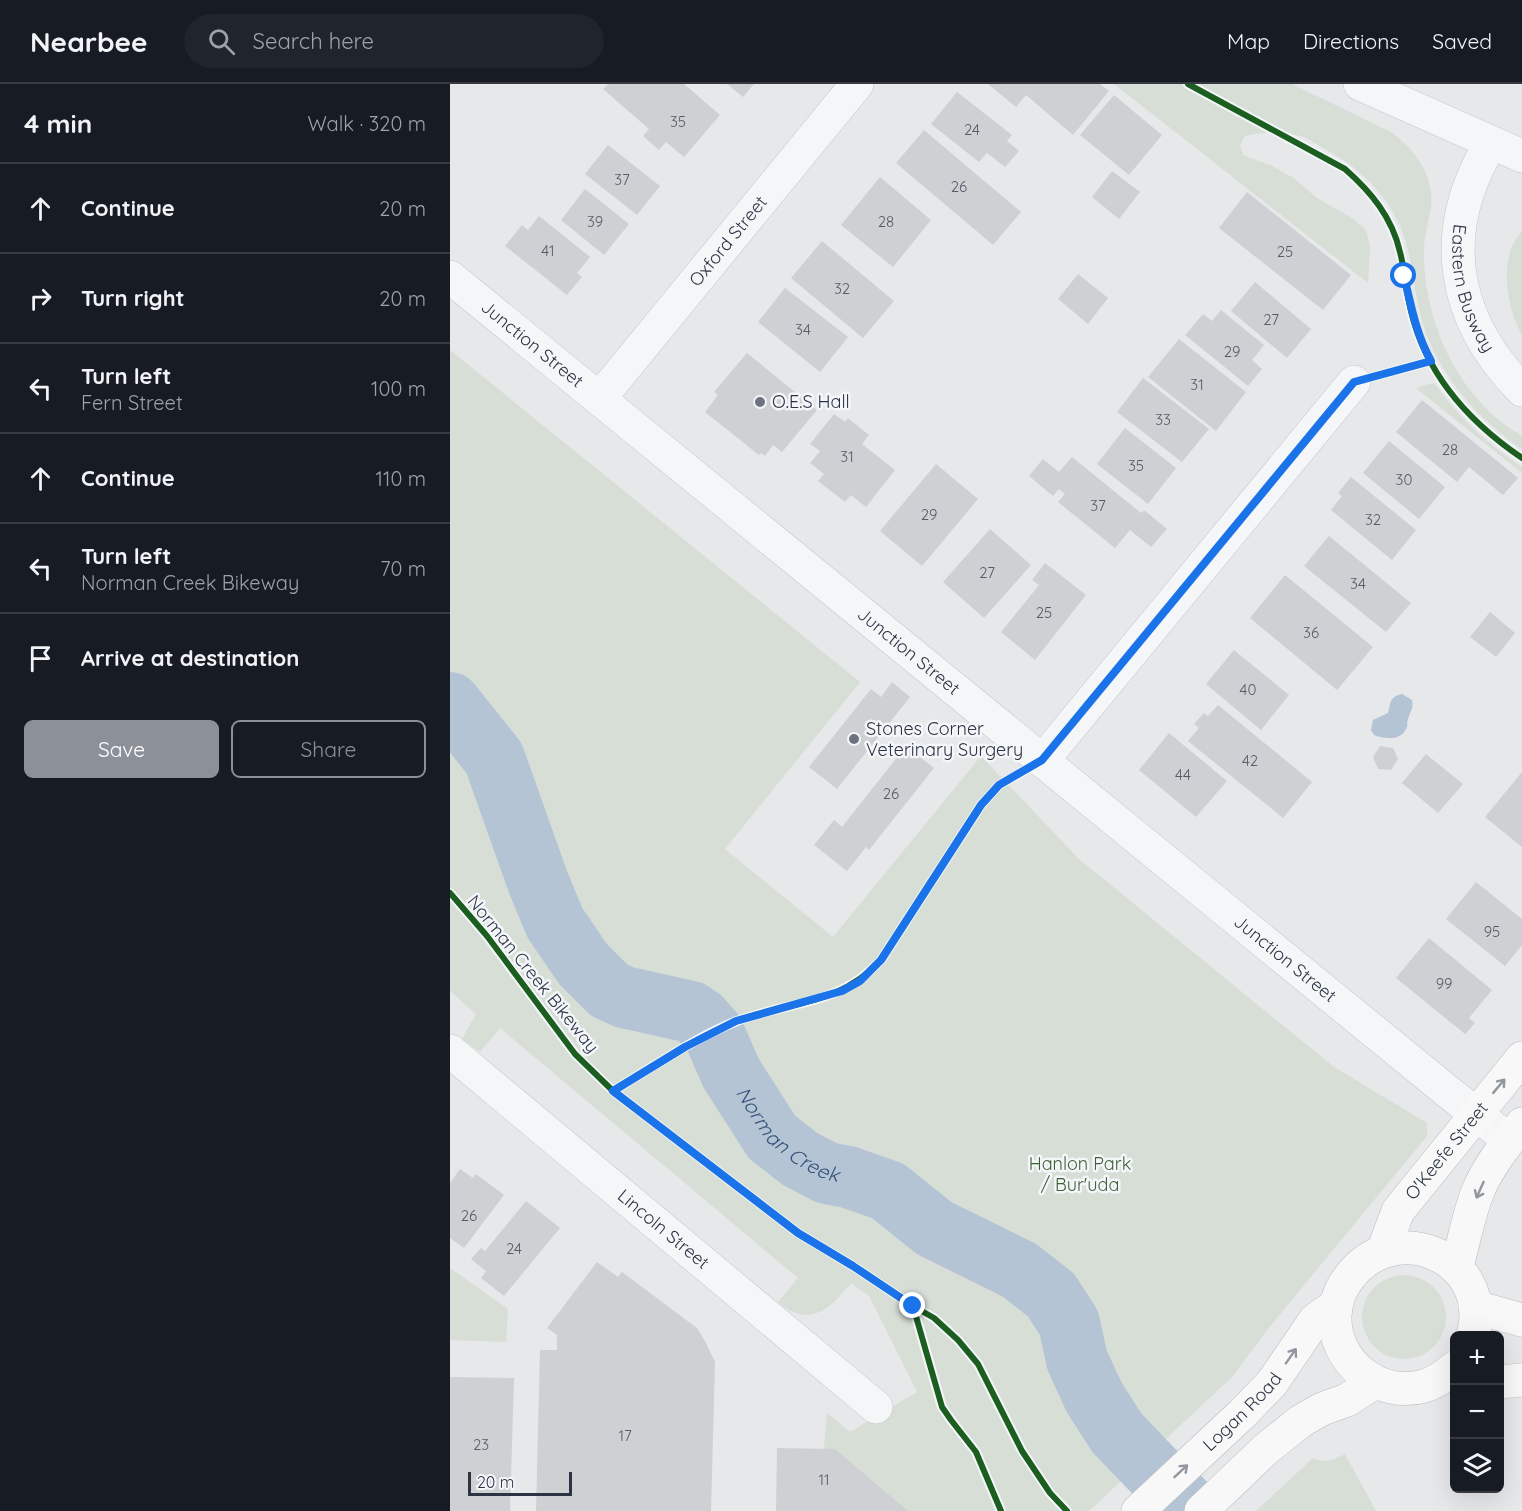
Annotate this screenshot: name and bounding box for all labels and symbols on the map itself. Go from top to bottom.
house number: 35 [670,112,686,131]
house number: 24 [964,120,980,139]
house number: 37 [614,170,630,189]
house number: 26 [951,177,967,196]
street label: Oxford Street [684,191,772,291]
house number: 39 [587,212,603,231]
house number: 28 [878,212,894,231]
street label: Eastern Busway [1447,223,1500,357]
house number: 41 [541,241,555,260]
house number: 25 [1277,242,1293,261]
route start [1390,262,1416,288]
house number: 32 [834,279,850,298]
street label: Junction Street [476,295,588,392]
house number: 27 [1263,310,1279,329]
house number: 34 [795,320,811,339]
house number: 29 [1224,342,1240,361]
house number: 31 [1190,375,1204,394]
place label: O.E.S Hall [772,390,850,413]
marker: O.E.S Hall [753,395,767,409]
house number: 33 [1155,410,1171,429]
house number: 28 [1442,440,1458,459]
house number: 31 [840,447,854,466]
house number: 35 [1128,456,1144,475]
house number: 30 [1396,470,1412,489]
house number: 37 [1090,496,1106,515]
house number: 29 [921,505,937,524]
house number: 32 [1365,510,1381,529]
house number: 27 [979,563,995,582]
house number: 34 [1350,574,1366,593]
street label: Junction Street [853,602,965,700]
house number: 25 [1036,603,1052,622]
house number: 36 [1303,623,1319,642]
house number: 40 [1240,680,1256,699]
place label: Stones Corner Veterinary Surgery [866,717,1023,761]
marker: Stones Corner Veterinary Surgery [847,732,861,746]
house number: 42 [1242,751,1258,770]
house number: 44 [1175,765,1191,784]
house number: 26 [883,784,899,803]
street label: Norman Creek Bikeway [463,890,604,1057]
street label: Junction Street [1229,910,1341,1007]
house number: 95 [1484,922,1500,941]
house number: 99 [1436,974,1452,993]
one-way arrow [1492,1078,1505,1094]
water label: Norman Creek [731,1082,844,1187]
street label: O'Keefe Street [1400,1097,1493,1204]
park label: Hanlon Park / Bur'uda [1029,1152,1131,1196]
one-way arrow [1473,1181,1484,1199]
street label: Lincoln Street [613,1184,714,1274]
house number: 26 [461,1206,477,1225]
house number: 24 [506,1239,522,1258]
route end [899,1292,925,1318]
one-way arrow [1285,1348,1297,1364]
street label: Logan Road [1198,1368,1287,1456]
house number: 17 [618,1426,632,1445]
house number: 23 [473,1435,489,1454]
one-way arrow [1173,1464,1188,1478]
scale bar [468,1469,572,1496]
house number: 11 [818,1470,830,1489]

